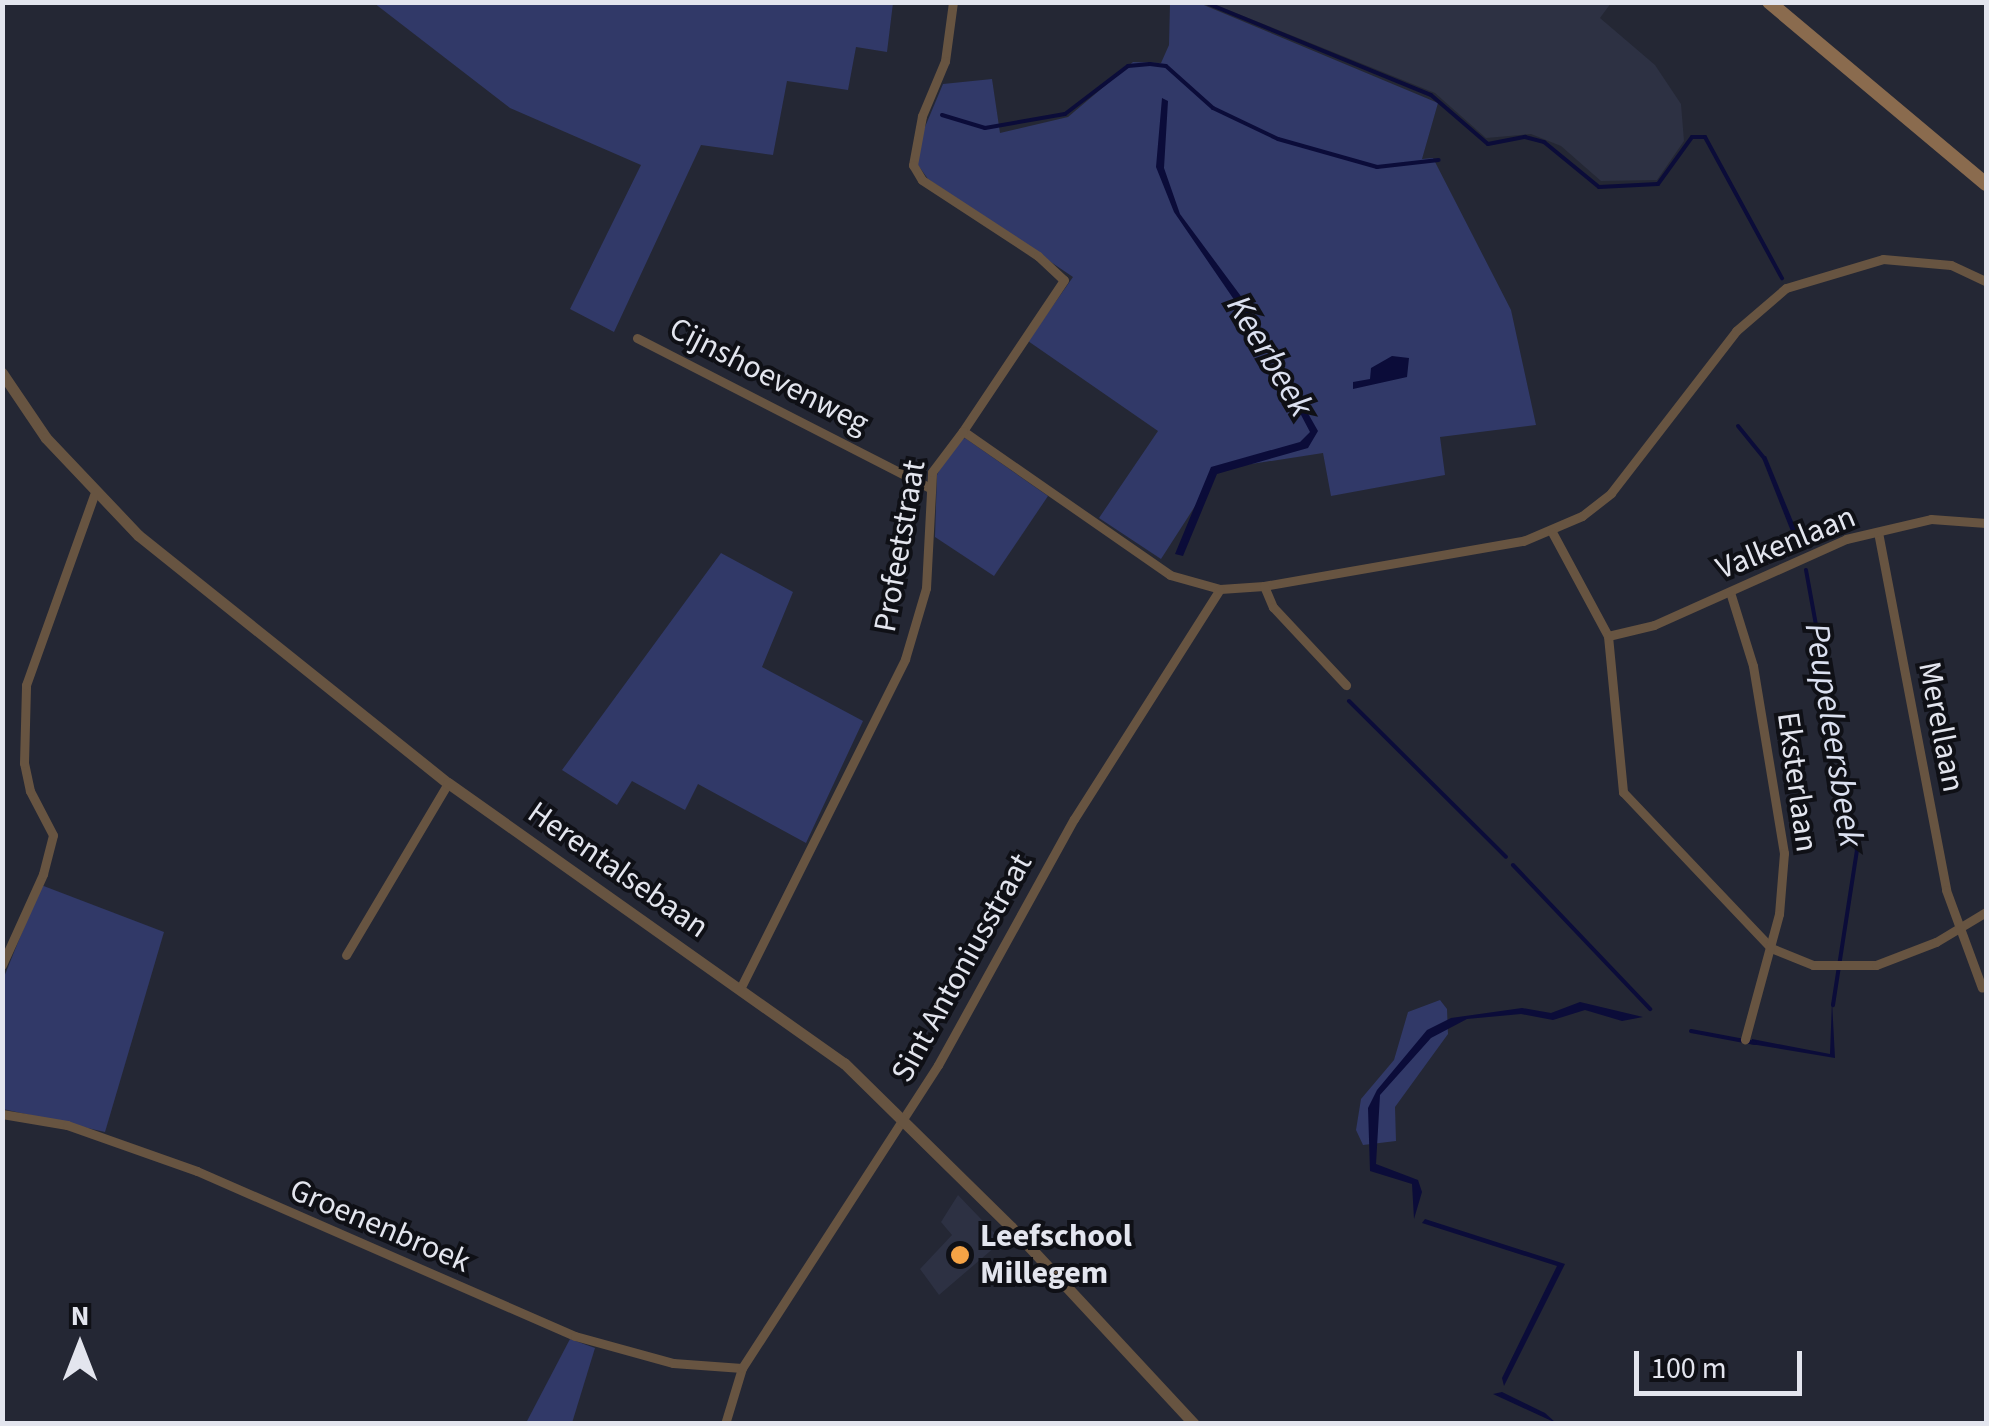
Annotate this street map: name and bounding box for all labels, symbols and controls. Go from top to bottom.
water label: Keerbeek [1218,288,1322,424]
street label: Cijnshoevenweg [663,309,875,443]
street label: Profeetstraat [866,457,934,635]
street label: Valkenlaan [1711,498,1861,588]
water label: Peupeleersbeek [1796,620,1872,850]
street label: Merellaan [1910,659,1972,795]
street label: Eksterlaan [1768,710,1826,854]
street label: Herentalsebaan [520,794,716,946]
street label: Sint Antoniusstraat [883,847,1041,1089]
street label: Groenenbroek [284,1171,476,1281]
place label: Leefschool Millegem [980,1218,1132,1293]
marker: Leefschool Millegem [949,1244,971,1266]
north arrow [30,1296,130,1396]
text: N [71,1296,89,1336]
scale bar [1639,1331,1806,1393]
text: 100 m [1651,1347,1727,1390]

